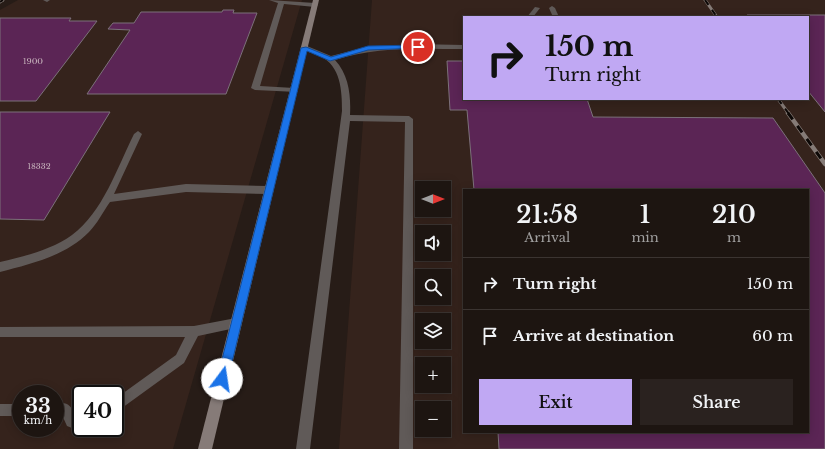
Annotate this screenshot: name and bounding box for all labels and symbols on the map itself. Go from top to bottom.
pin [401,30,435,64]
house number: 1900 [23,56,43,66]
house number: 18332 [27,161,51,171]
north arrow [415,181,451,217]
position arrow [201,358,243,400]
speed limit sign: 40 [72,385,124,437]

